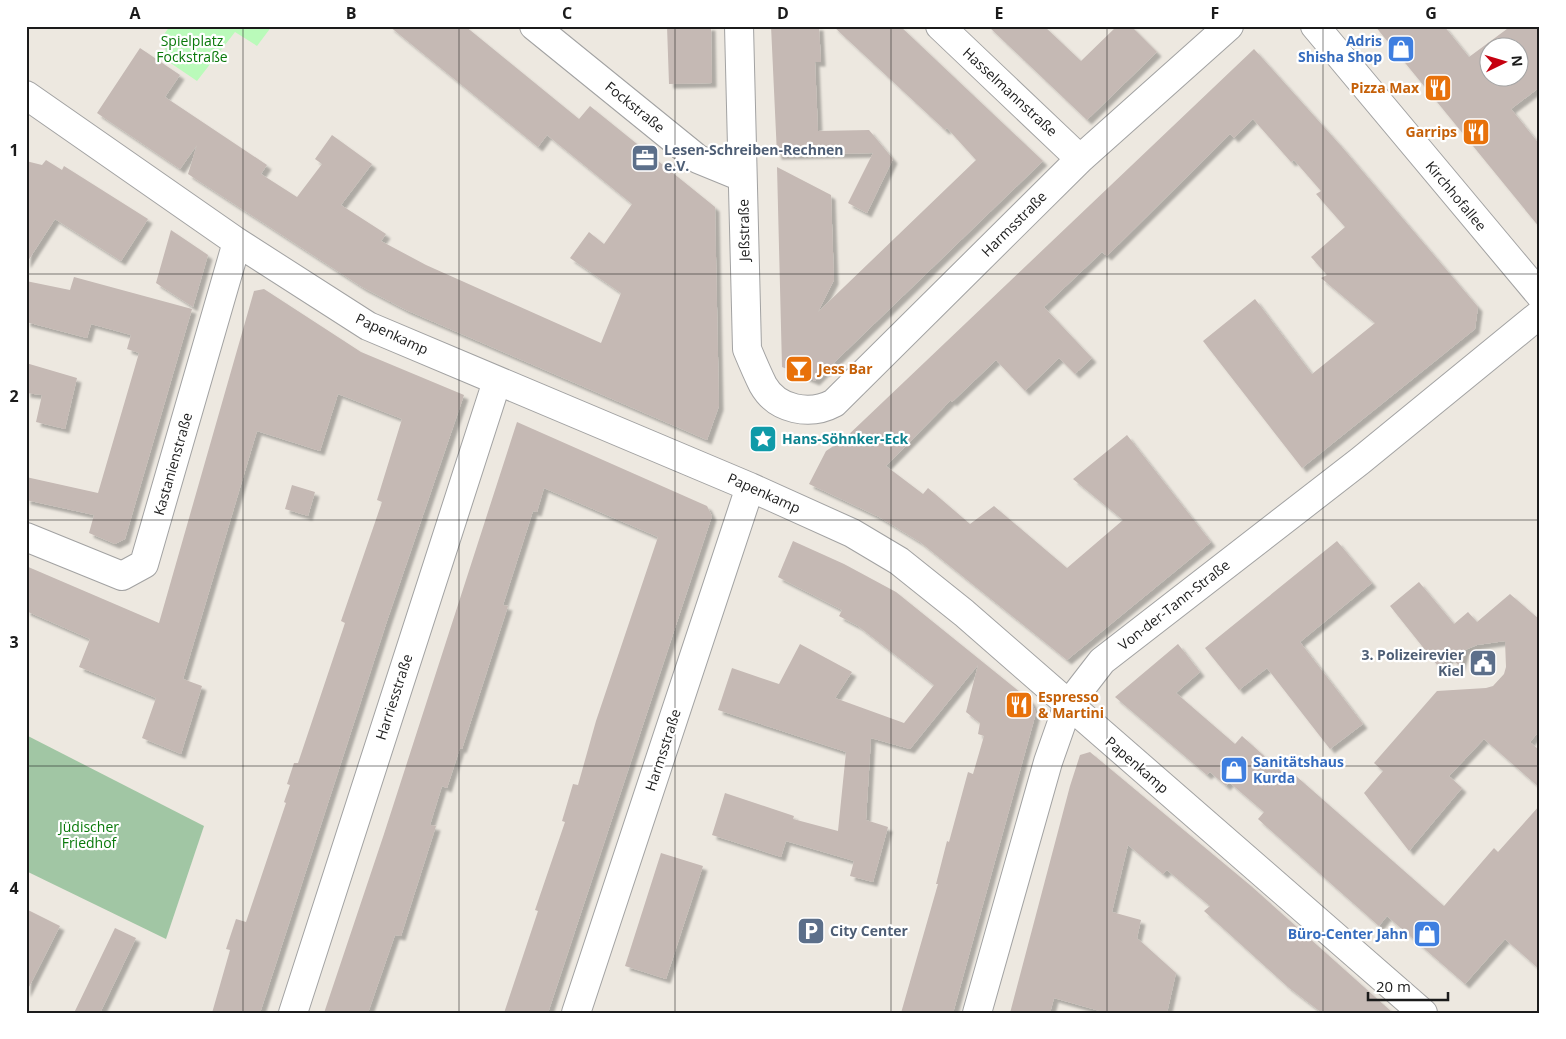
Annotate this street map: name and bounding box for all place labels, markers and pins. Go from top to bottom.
place label: Adris Shisha Shop [1298,31,1382,66]
shop icon: Adris Shisha Shop [1386,34,1416,64]
restaurant icon: Pizza Max [1423,73,1453,103]
place label: Pizza Max [1350,78,1420,97]
restaurant icon: Garrips [1461,117,1491,147]
place label: Garrips [1406,122,1457,141]
place label: Lesen-Schreiben-Rechnen e.V. [664,140,844,175]
office icon: Lesen-Schreiben-Rechnen e.V. [630,143,660,173]
bar icon: Jess Bar [784,354,814,384]
place label: Jess Bar [816,359,873,378]
place icon: Hans-Söhnker-Eck [748,424,778,454]
place label: Hans-Söhnker-Eck [782,429,908,448]
place label: 3. Polizeirevier Kiel [1361,645,1465,680]
public building icon: 3. Polizeirevier Kiel [1468,648,1498,678]
place label: Espresso & Martini [1038,687,1104,722]
restaurant icon: Espresso & Martini [1004,690,1034,720]
place label: Sanitätshaus Kurda [1253,752,1344,787]
shop icon: Sanitätshaus Kurda [1219,755,1249,785]
parking icon: City Center [796,916,826,946]
shop icon: Büro-Center Jahn [1412,919,1442,949]
place label: City Center [830,921,909,940]
place label: Büro-Center Jahn [1288,924,1408,943]

